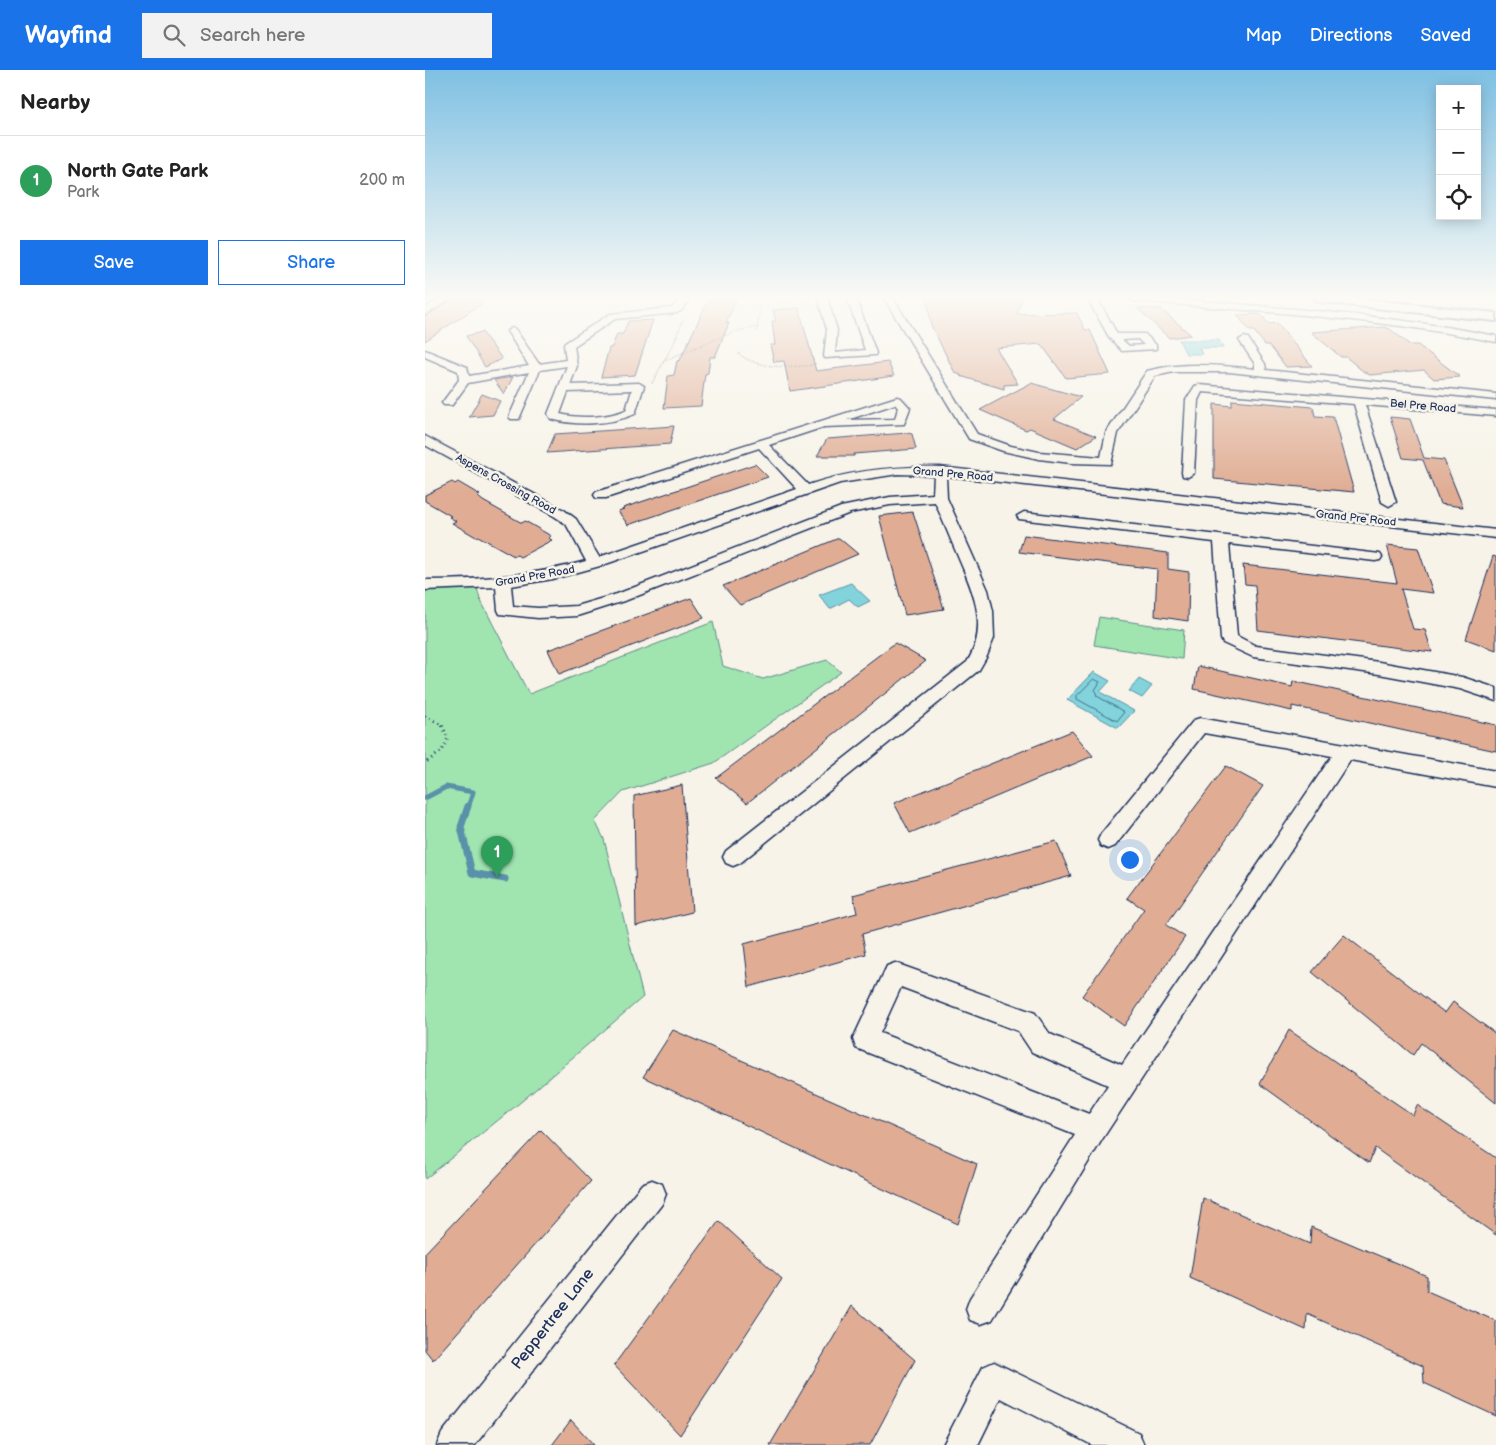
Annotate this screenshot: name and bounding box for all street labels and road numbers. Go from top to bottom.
street label: Bel Pre Road [1389,397,1457,415]
street label: Aspens Crossing Road [454,451,558,517]
street label: Grand Pre Road [912,464,994,484]
street label: Grand Pre Road [1315,507,1397,529]
street label: Grand Pre Road [494,563,576,589]
street label: Peppertree Lane [508,1264,599,1373]

